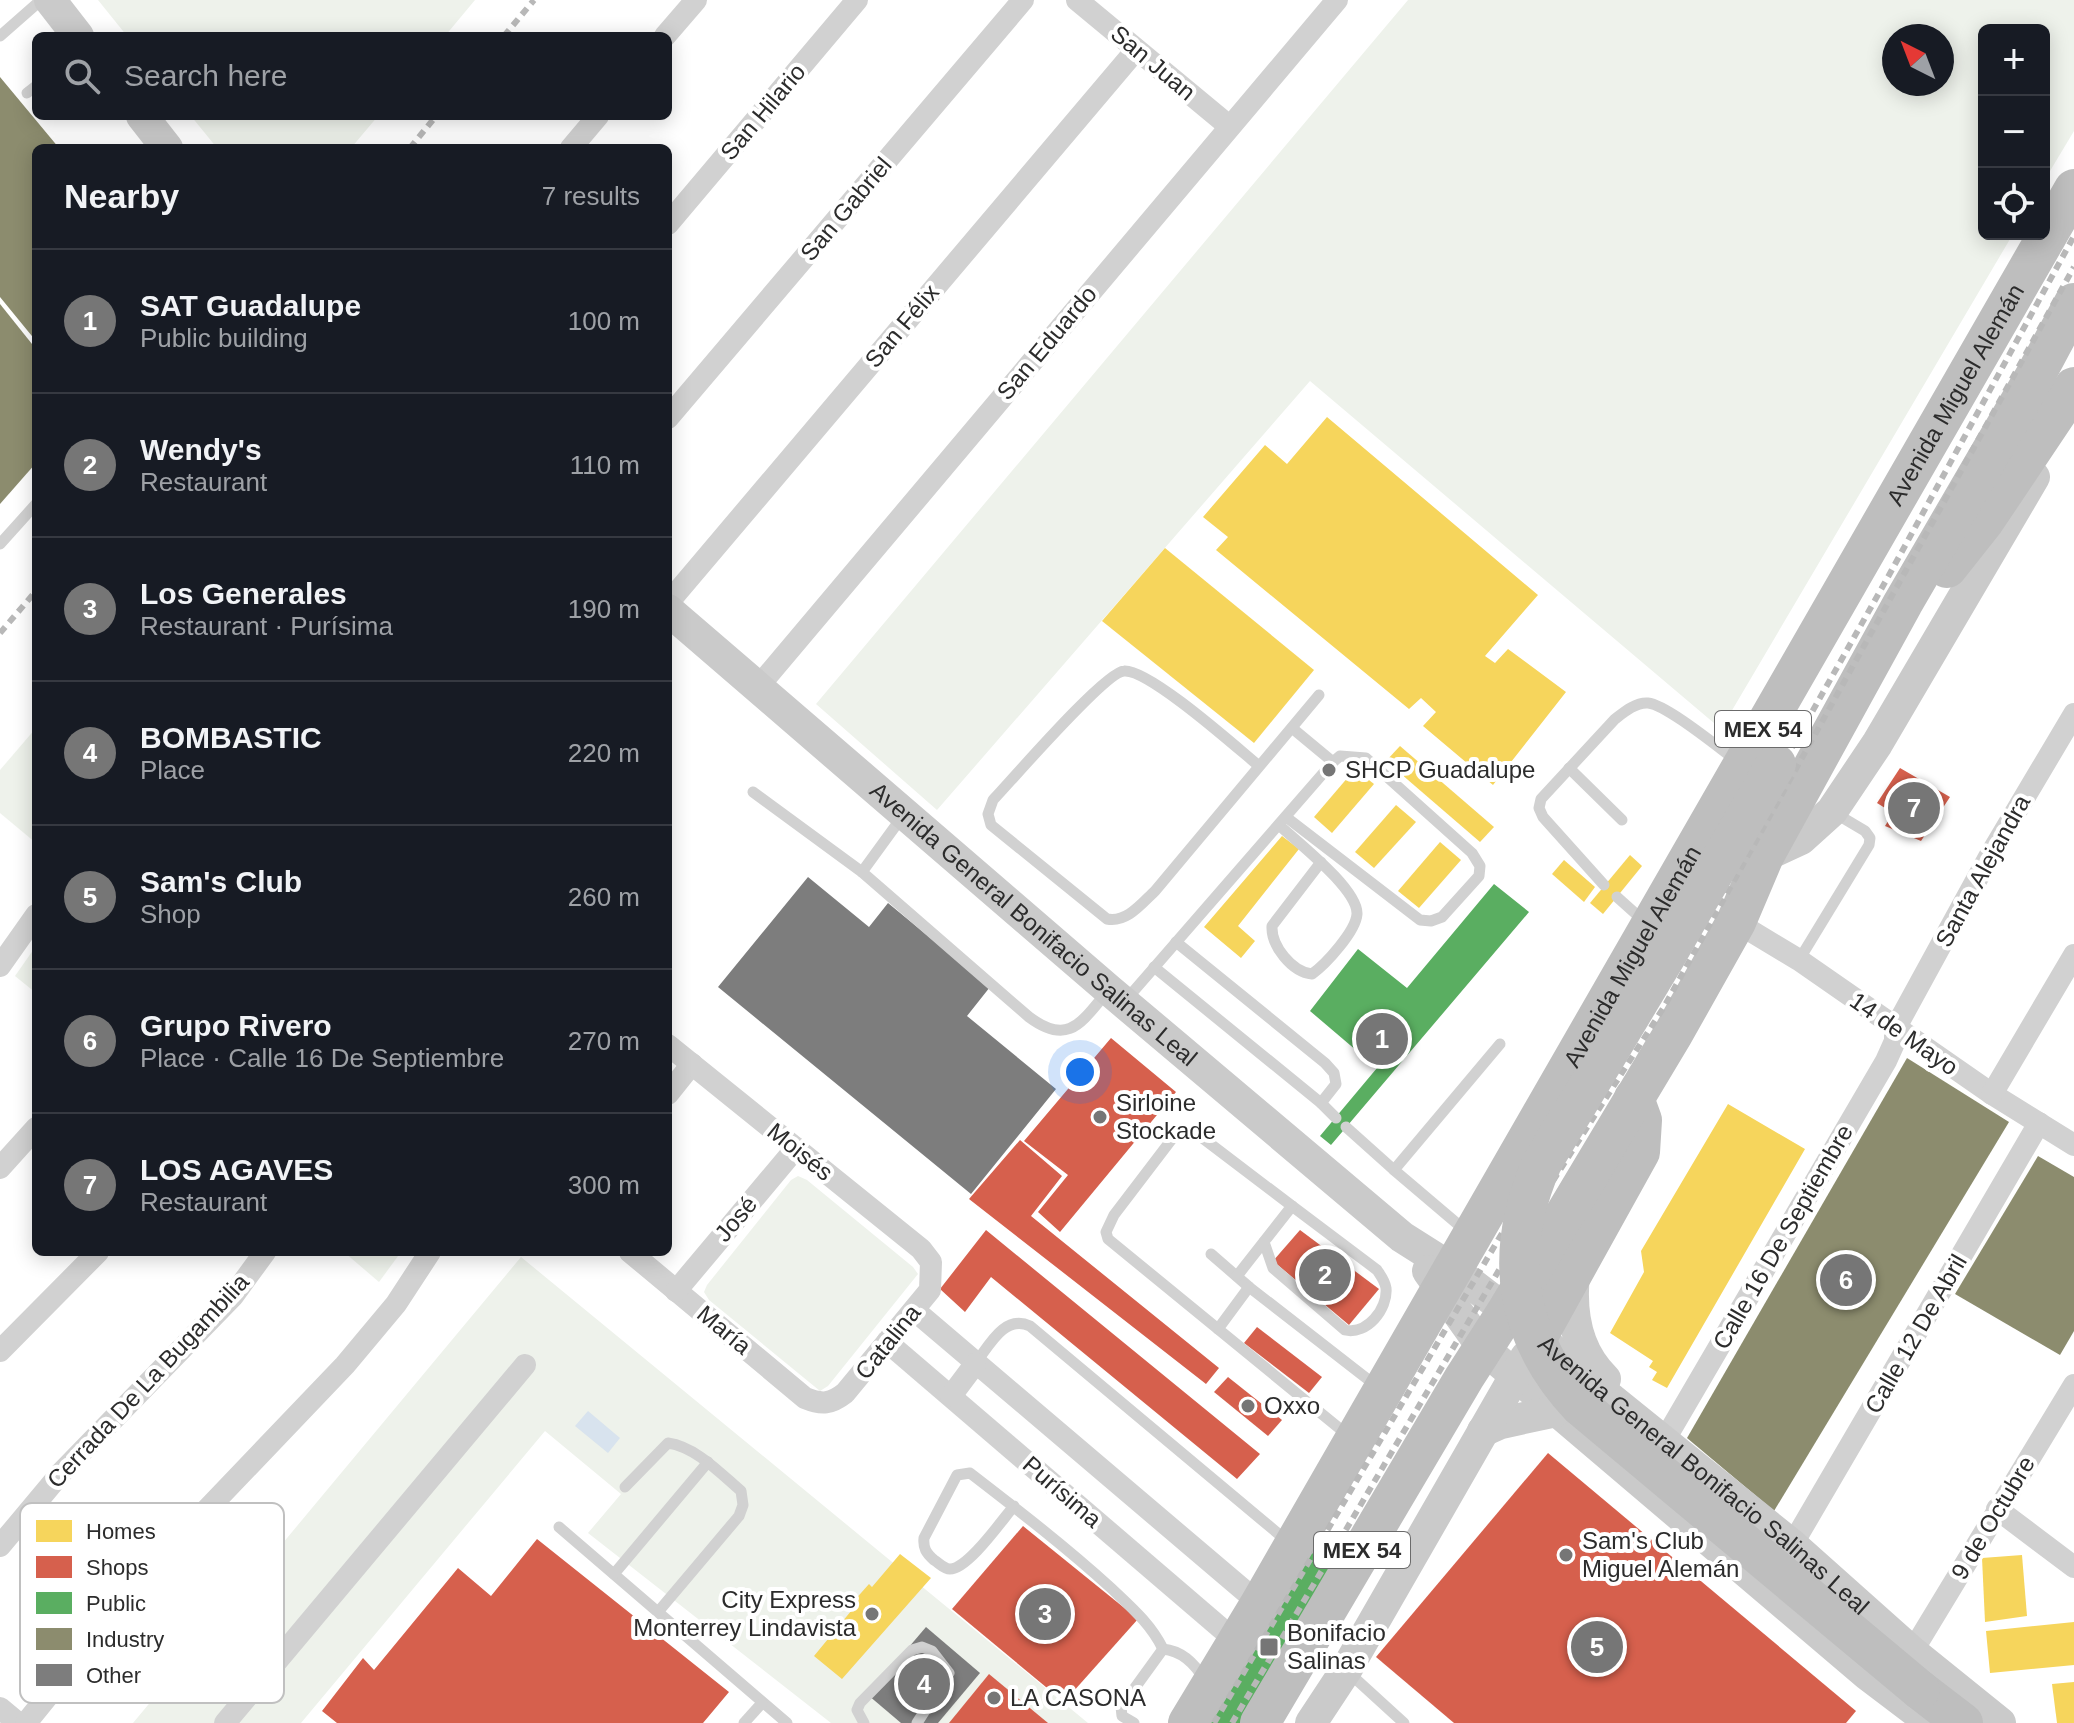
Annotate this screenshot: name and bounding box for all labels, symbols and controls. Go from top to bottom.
street label: San Juan [1106,20,1201,106]
north arrow [1882,24,1954,96]
map controls [1978,24,2050,240]
button: + [1978,24,2050,96]
search box [32,32,672,120]
icon: search [60,54,104,98]
street label: San Hilario [715,58,811,165]
text: Search here [124,59,287,92]
button: − [1978,96,2050,168]
street label: San Gabriel [795,151,897,266]
button: locate [1978,168,2050,240]
text: Nearby [64,177,179,215]
text: 7 results [542,181,640,211]
street label: San Félix [859,279,944,373]
street label: Avenida Miguel Alemán [1881,279,2029,510]
street label: San Eduardo [991,280,1102,405]
text: SAT Guadalupe [140,289,361,322]
text: 1 [83,306,97,336]
text: 100 m [568,306,640,336]
text: Public building [140,323,308,353]
text: Wendy's [140,433,262,466]
text: 2 [83,450,97,480]
text: 110 m [570,450,640,480]
text: Restaurant [140,467,267,497]
text: Los Generales [140,577,347,610]
text: 3 [83,594,97,624]
text: 190 m [568,594,640,624]
text: Restaurant · Purísima [140,611,393,641]
road number: MEX 54 [1715,711,1811,747]
text: BOMBASTIC [140,721,322,754]
text: 4 [83,738,97,768]
text: 220 m [568,738,640,768]
text: Place [140,755,205,785]
place label: SHCP Guadalupe [1345,756,1535,783]
marker: SHCP Guadalupe [1320,761,1338,779]
street label: Avenida General Bonifacio Salinas Leal [865,776,1203,1071]
pin: 7 [1888,778,1940,838]
street label: Santa Alejandra [1930,790,2036,951]
street label: Avenida Miguel Alemán [1558,841,1706,1072]
text: Sam's Club [140,865,302,898]
text: 5 [83,882,97,912]
text: 260 m [568,882,640,912]
text: Shop [140,899,201,929]
street label: 14 de Mayo [1845,987,1963,1081]
text: Grupo Rivero [140,1009,332,1042]
pin: 1 [1356,1009,1408,1069]
text: 6 [83,1026,97,1056]
text: 270 m [568,1026,640,1056]
text: Place · Calle 16 De Septiembre [140,1043,504,1073]
your location [1060,1052,1100,1092]
place label: Sirloine Stockade [1116,1089,1216,1144]
marker: Sirloine Stockade [1091,1108,1109,1126]
street label: Moisés [762,1117,838,1186]
street label: Calle 16 De Septiembre [1707,1119,1859,1355]
text: LOS AGAVES [140,1153,333,1186]
text: 7 [83,1170,97,1200]
text: 300 m [568,1170,640,1200]
text: Restaurant [140,1187,267,1217]
street label: José [709,1191,762,1247]
pin: 2 [1299,1245,1351,1305]
pin: 6 [1820,1250,1872,1310]
street label: Calle 12 De Abril [1859,1250,1972,1418]
street label: Cerrada De La Bugambilia [41,1268,254,1493]
street label: Catalina [849,1298,926,1384]
street label: María [692,1300,757,1360]
street label: Avenida General Bonifacio Salinas Leal [1533,1330,1874,1620]
place label: Oxxo [1264,1392,1320,1419]
marker: Oxxo [1239,1397,1257,1415]
street label: Purísima [1018,1450,1107,1533]
street label: 9 de Octubre [1945,1451,2040,1584]
legend [20,1503,284,1703]
text: Homes [86,1519,156,1544]
place label: Sam's Club Miguel Alemán [1582,1527,1739,1582]
road number: MEX 54 [1314,1532,1410,1568]
marker: Sam's Club Miguel Alemán [1557,1546,1575,1564]
text: Shops [86,1555,148,1580]
pin: 3 [1019,1584,1071,1644]
place label: City Express Monterrey Lindavista [633,1586,857,1641]
text: Public [86,1591,146,1616]
marker: City Express Monterrey Lindavista [863,1605,881,1623]
pin: 5 [1571,1617,1623,1677]
place label: Bonifacio Salinas [1287,1619,1386,1674]
text: Industry [86,1627,164,1652]
marker: Bonifacio Salinas [1258,1636,1280,1658]
pin: 4 [898,1654,950,1714]
text: Other [86,1663,141,1688]
place label: LA CASONA [1010,1684,1146,1711]
marker: LA CASONA [985,1689,1003,1707]

